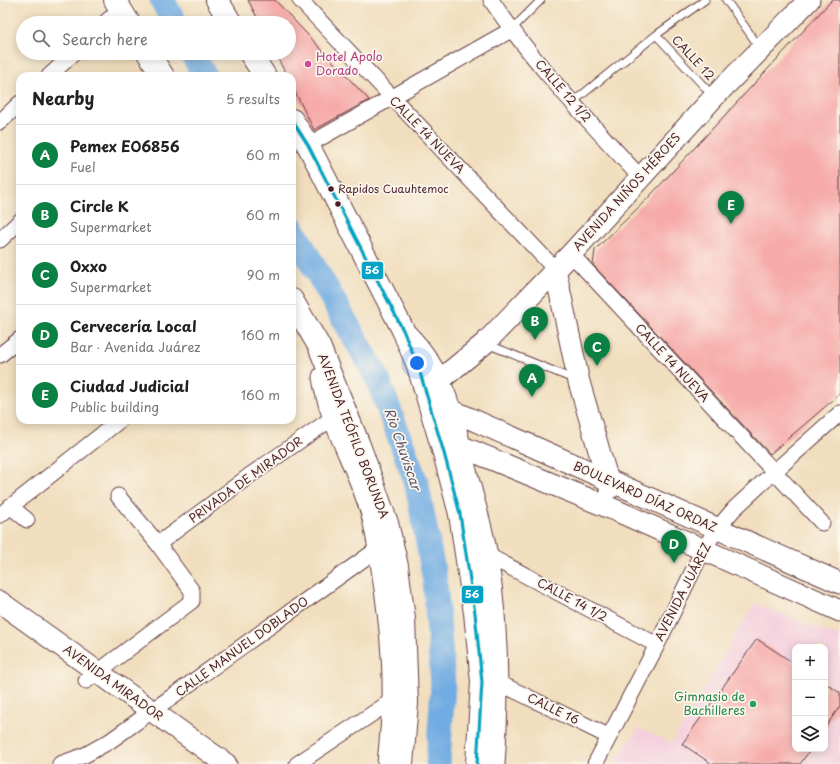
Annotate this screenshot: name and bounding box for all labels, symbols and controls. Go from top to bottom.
search box [16,16,296,60]
icon: search [30,27,52,49]
text: Search here [62,27,148,50]
street label: CALLE 12 [668,31,719,84]
place label: Hotel Apolo Dorado [316,47,383,79]
street label: CALLE 12 1/2 [531,55,596,126]
marker: Hotel Apolo Dorado [303,59,313,69]
text: Nearby [32,85,94,111]
text: 5 results [226,89,280,108]
street label: CALLE 14 NUEVA [386,91,470,177]
street label: AVENIDA NIÑOS HÉROES [568,128,684,255]
text: Pemex E06856 [70,134,180,157]
text: A [40,145,50,164]
text: 60 m [246,145,280,164]
text: Fuel [70,157,96,176]
place label: Rapidos Cuauhtemoc [338,180,449,197]
marker: Rapidos Cuauhtemoc [326,184,336,194]
pin: E [718,191,744,224]
text: Circle K [70,194,129,217]
unlabelled marker [333,199,343,209]
text: B [41,205,49,224]
text: 60 m [246,205,280,224]
text: Supermarket [70,217,152,236]
text: Oxxo [70,254,107,277]
line badge: 56 [361,261,384,280]
text: 56 [365,261,380,278]
text: C [40,265,50,284]
text: 90 m [247,265,280,284]
text: Supermarket [70,277,152,296]
pin: B [522,307,548,340]
text: Cervecería Local [70,314,196,337]
street label: CALLE 14 NUEVA [631,319,714,406]
text: D [40,325,50,344]
text: 160 m [241,325,280,344]
pin: C [584,333,610,366]
text: Bar · Avenida Juárez [70,337,201,356]
street label: AVENIDA TEÓFILO BORUNDA [314,350,394,521]
your location [407,353,427,373]
pin: A [519,364,545,397]
text: Ciudad Judicial [70,374,189,397]
text: E [41,385,49,404]
text: 160 m [241,385,280,404]
text: Public building [70,397,159,416]
water label: Rio Chuviscar [381,405,427,494]
street label: PRIVADA DE MIRADOR [185,432,306,527]
street label: BOULEVARD DÍAZ ORDAZ [571,456,720,536]
pin: D [661,530,687,563]
street label: AVENIDA JUÁREZ [652,540,714,644]
street label: CALLE 14 1/2 [534,573,611,625]
line badge: 56 [461,585,484,604]
text: 56 [465,585,480,602]
street label: CALLE MANUEL DOBLADO [171,592,312,701]
street label: AVENIDA MIRADOR [60,640,167,725]
map controls [792,644,828,752]
button: + [792,644,828,680]
button: − [792,680,828,716]
place label: Gimnasio de Bachilleres [674,687,746,719]
street label: CALLE 16 [524,688,582,728]
marker: Gimnasio de Bachilleres [748,699,758,709]
button: layers [792,716,828,752]

